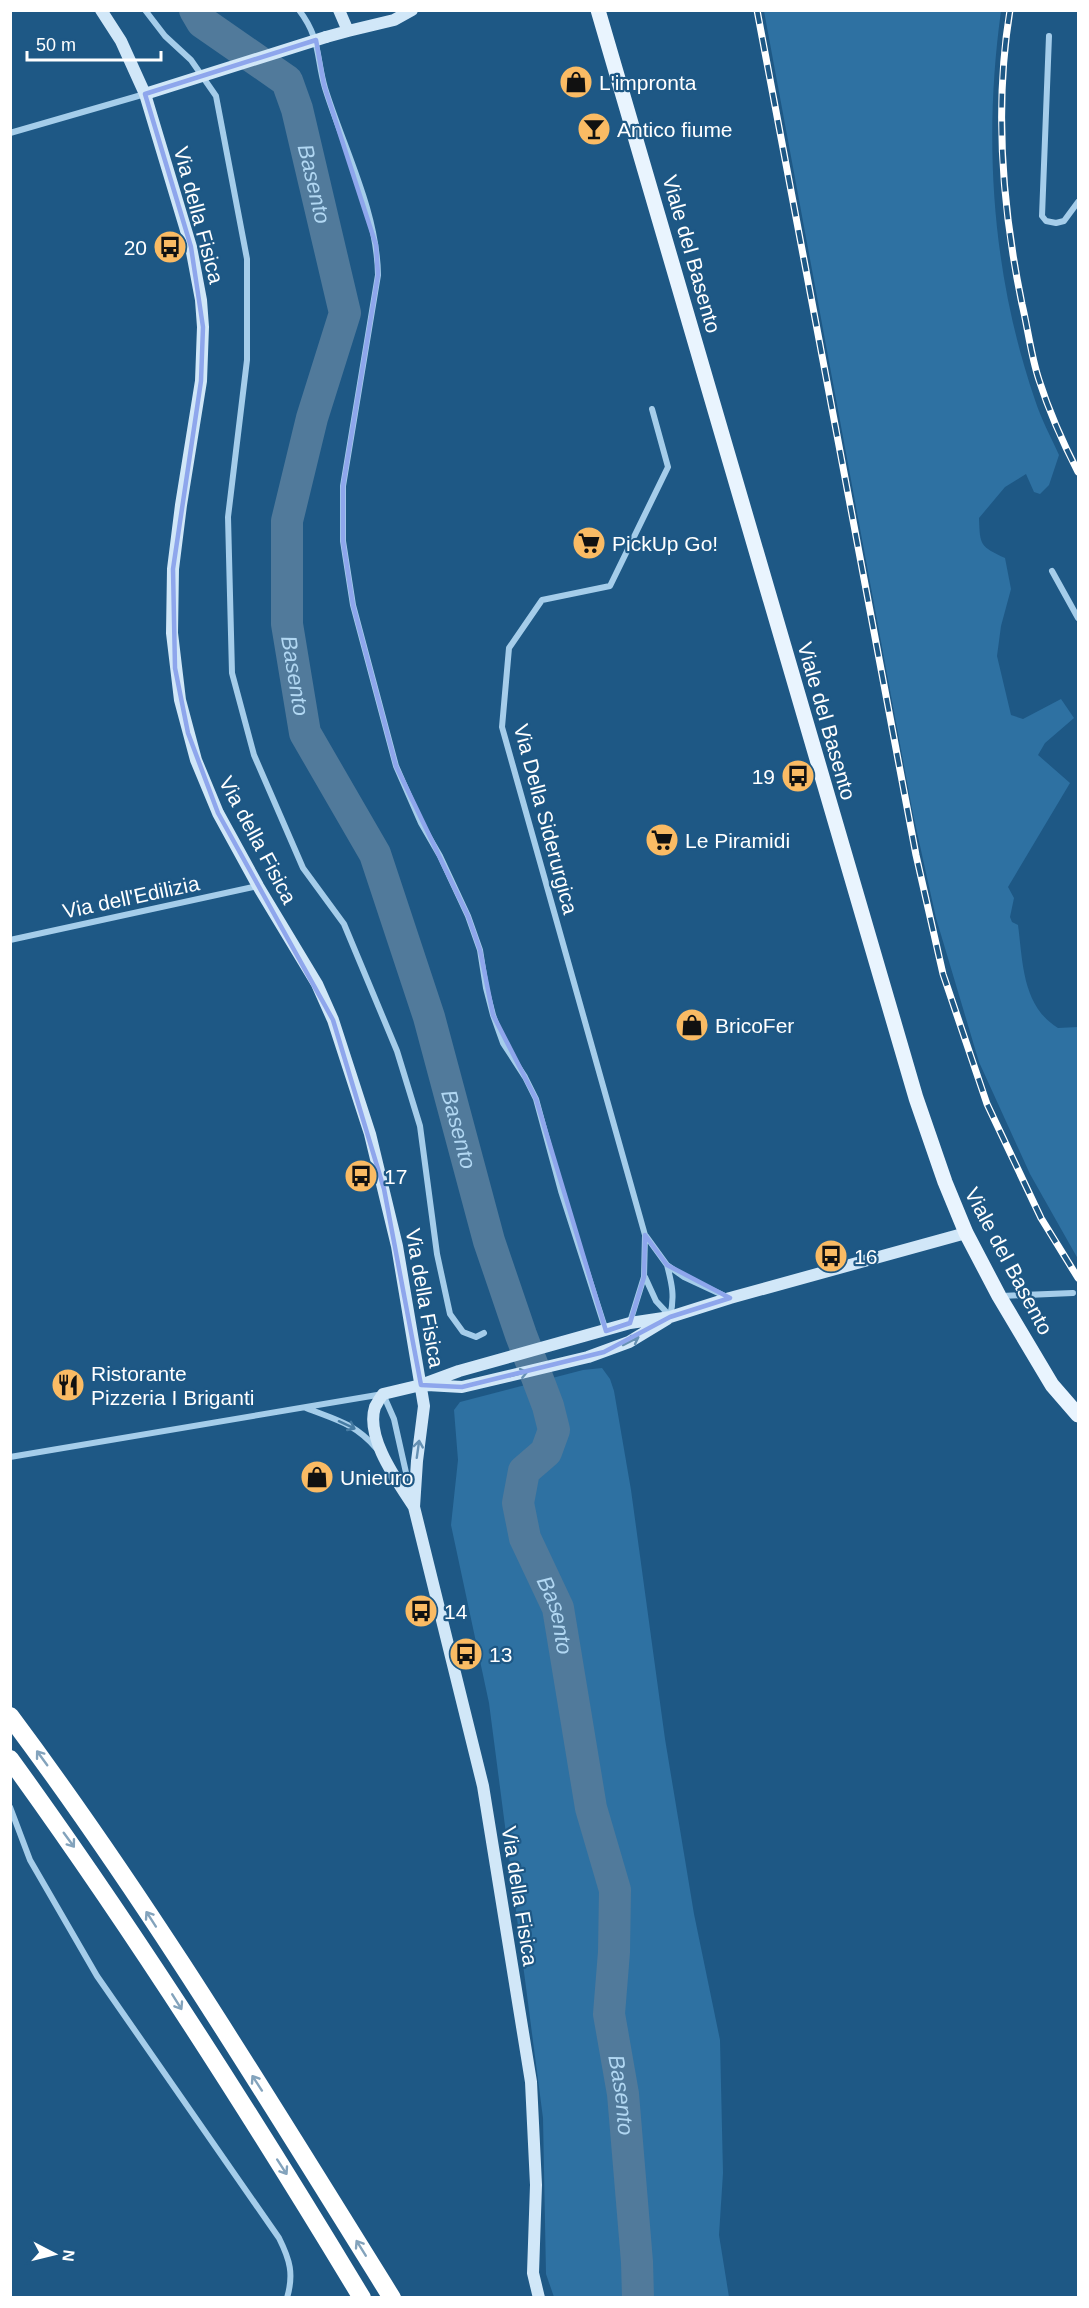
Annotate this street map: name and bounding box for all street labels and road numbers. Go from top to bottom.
street label: Via della Fisica [170,144,228,286]
street label: Viale del Basento [658,172,726,336]
street label: Viale del Basento [793,639,861,803]
street label: Via Della Siderurgica [510,721,583,917]
street label: Via della Fisica [215,772,301,908]
street label: Via dell'Edilizia [61,871,202,923]
street label: Viale del Basento [961,1184,1057,1338]
street label: Via della Fisica [401,1227,449,1370]
street label: Via della Fisica [498,1825,542,1968]

